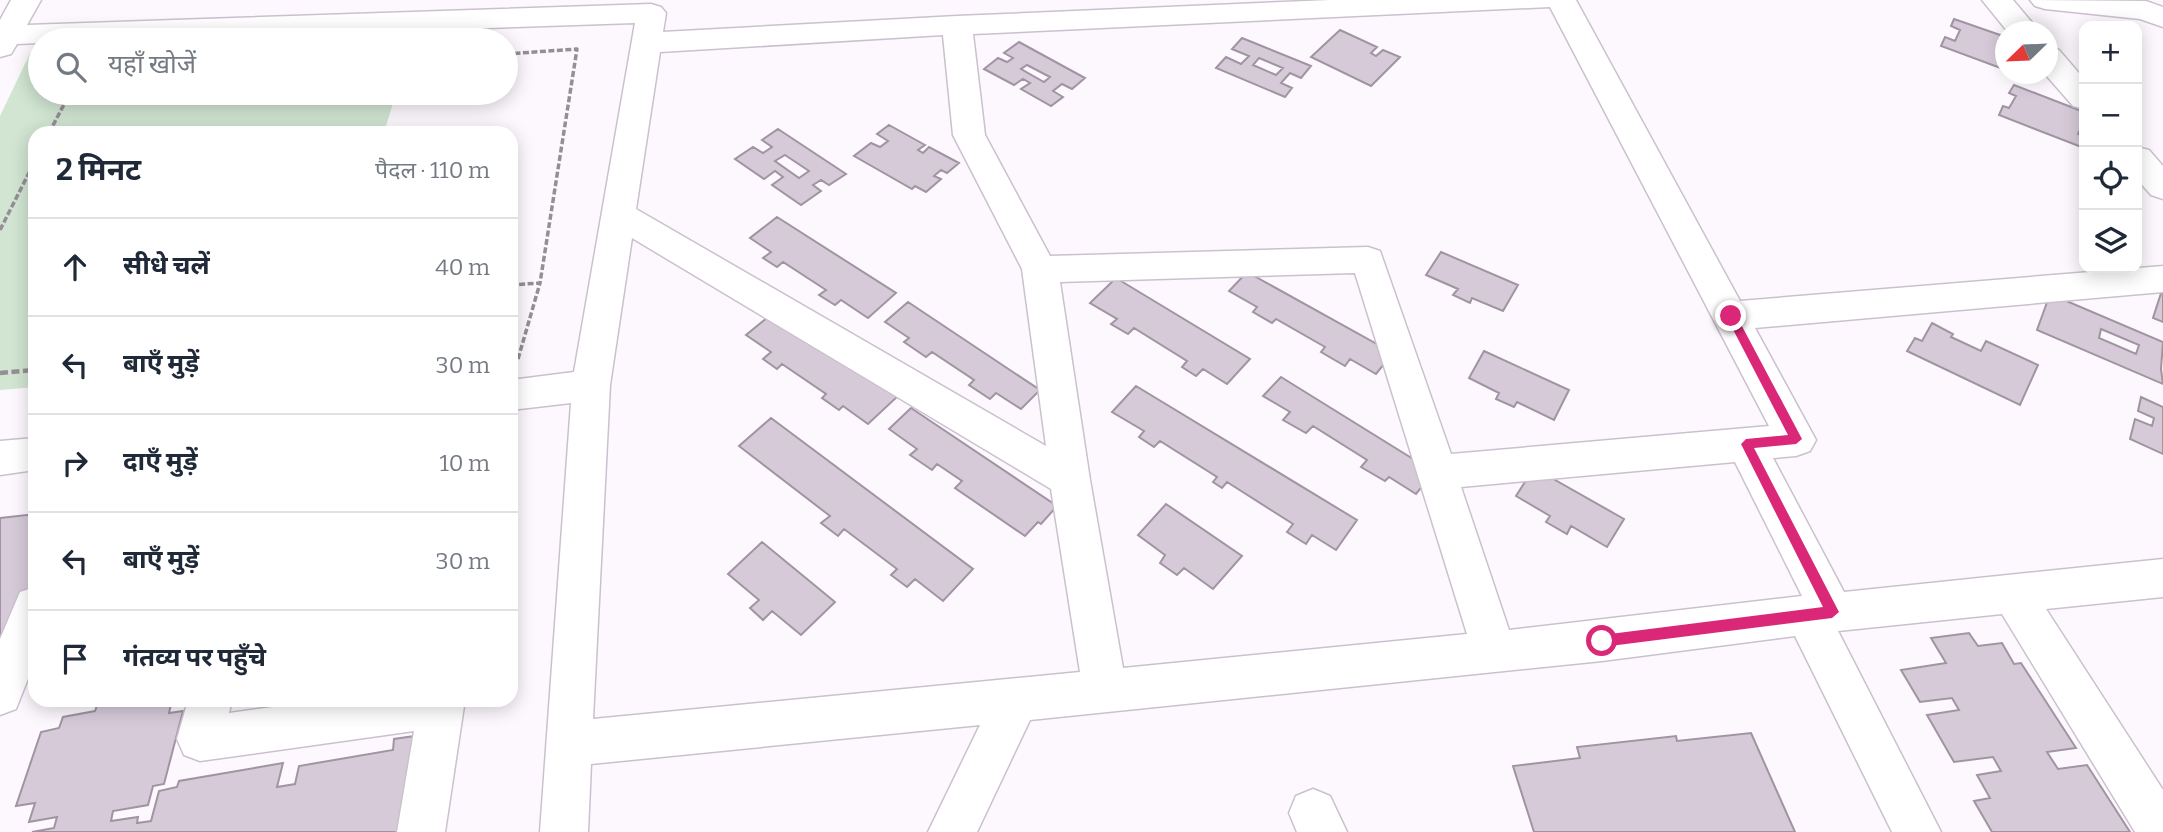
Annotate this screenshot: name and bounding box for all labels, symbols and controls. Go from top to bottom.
north arrow [1995,21,2058,84]
map controls [2079,21,2142,273]
button: + [2079,21,2142,84]
search box [28,28,518,105]
icon: search [52,48,90,86]
text: यहाँ खोजें [108,49,196,80]
button: − [2079,84,2142,147]
button: locate [2079,147,2142,210]
text: 2 मिनट [56,152,141,188]
text: पैदल · 110 m [375,156,490,184]
button: layers [2079,210,2142,273]
icon: ahead [56,248,94,286]
text: सीधे चलें [123,250,210,281]
text: 40 m [435,253,490,281]
route end [1715,300,1746,331]
icon: left [56,346,94,384]
text: बाएँ मुड़ें [123,348,199,379]
text: 30 m [436,351,490,379]
icon: right [56,444,94,482]
text: दाएँ मुड़ें [123,446,198,477]
text: 10 m [439,449,490,477]
icon: left [56,542,94,580]
text: बाएँ मुड़ें [123,544,199,575]
text: 30 m [436,547,490,575]
route start [1586,625,1617,656]
icon: arrive [56,640,94,678]
text: गंतव्य पर पहुँचे [123,642,266,673]

